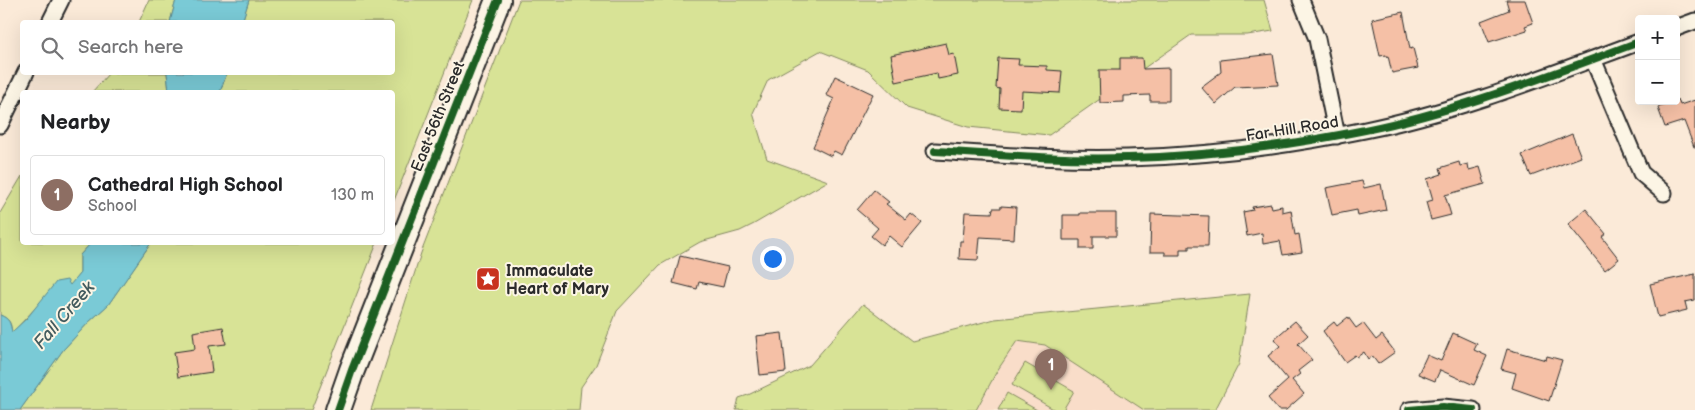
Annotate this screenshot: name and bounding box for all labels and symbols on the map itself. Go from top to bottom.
street label: East 56th Street [408,59,469,175]
street label: Far Hill Road [1244,113,1340,146]
your location [760,246,786,272]
place label: Immaculate Heart of Mary [506,262,609,299]
place icon: Immaculate Heart of Mary [475,266,501,292]
water label: Fall Creek [29,276,100,353]
pin: 1 [1035,349,1067,390]

